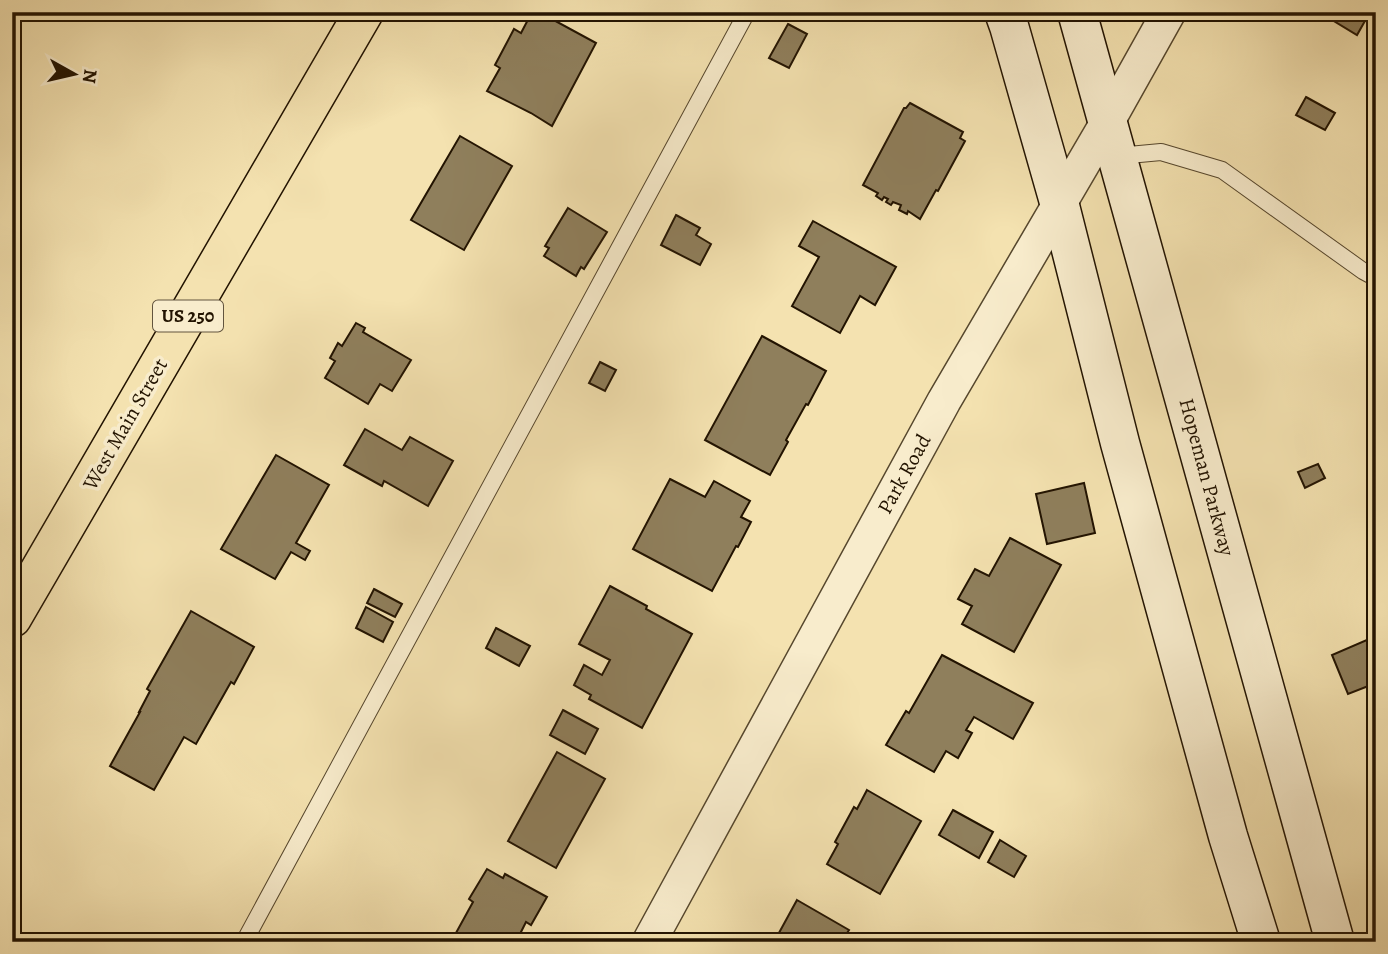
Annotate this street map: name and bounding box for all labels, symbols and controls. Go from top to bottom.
north arrow [38,38,108,108]
text: N [76,68,104,85]
road number: US 250 [153,300,223,332]
street label: West Main Street [75,353,174,496]
street label: Hopeman Parkway [1173,395,1242,559]
street label: Park Road [871,428,938,519]

